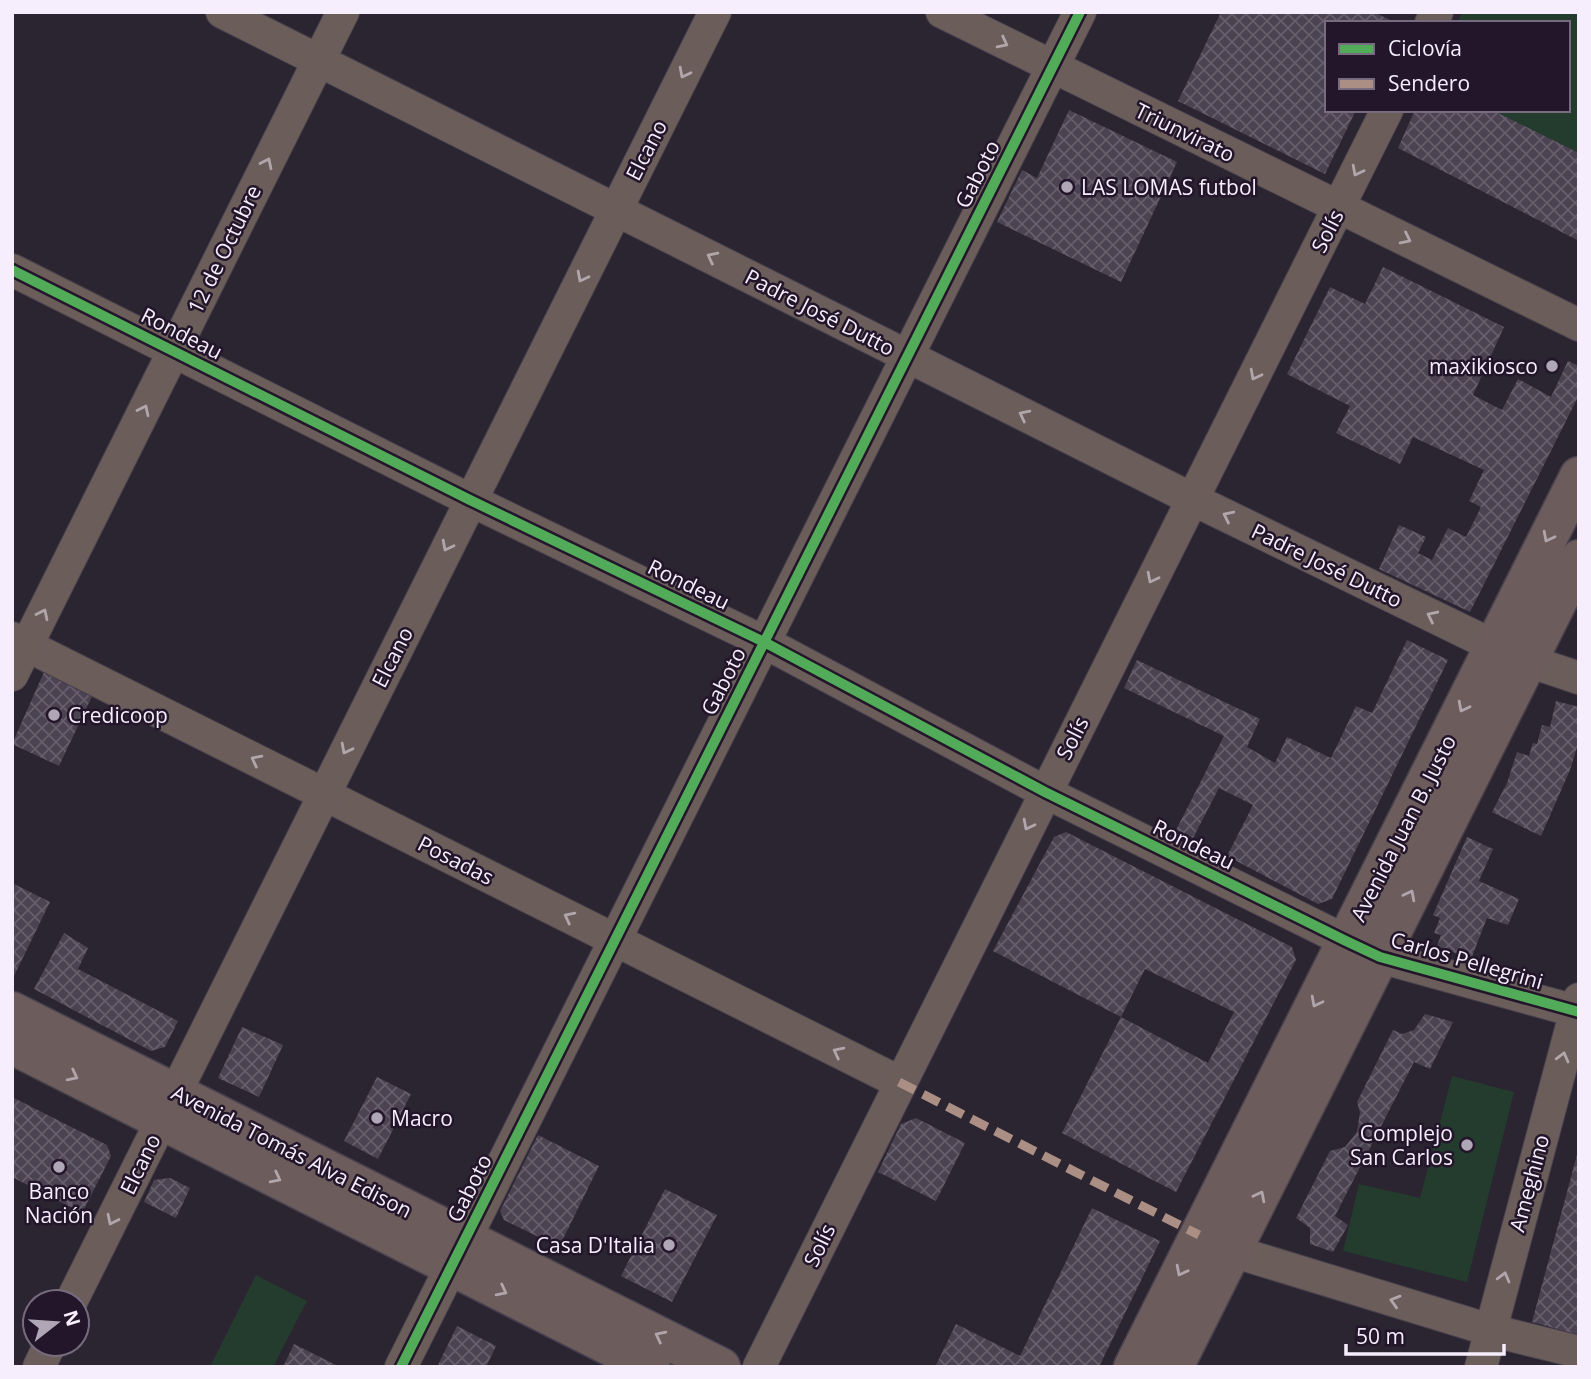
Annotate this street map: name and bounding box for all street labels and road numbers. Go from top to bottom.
street label: Triunvirato [1131,96,1239,168]
street label: Elcano [619,115,673,185]
street label: Gaboto [948,135,1006,213]
street label: 12 de Octubre [181,180,267,318]
street label: Solís [1304,205,1350,257]
street label: Padre José Dutto [740,262,900,362]
street label: Rondeau [137,301,227,365]
street label: Padre José Dutto [1247,516,1407,614]
street label: Rondeau [643,552,735,616]
street label: Elcano [365,622,419,692]
street label: Gaboto [694,642,752,720]
street label: Solís [1049,712,1095,764]
street label: Avenida Juan B. Justo [1344,730,1462,926]
street label: Rondeau [1148,812,1240,876]
street label: Posadas [413,829,499,891]
street label: Carlos Pellegrini [1388,925,1546,995]
street label: Avenida Tomás Alva Edison [167,1078,417,1224]
street label: Elcano [113,1129,167,1199]
street label: Ameghino [1503,1131,1555,1235]
street label: Gaboto [440,1149,498,1227]
street label: Solís [797,1219,841,1271]

